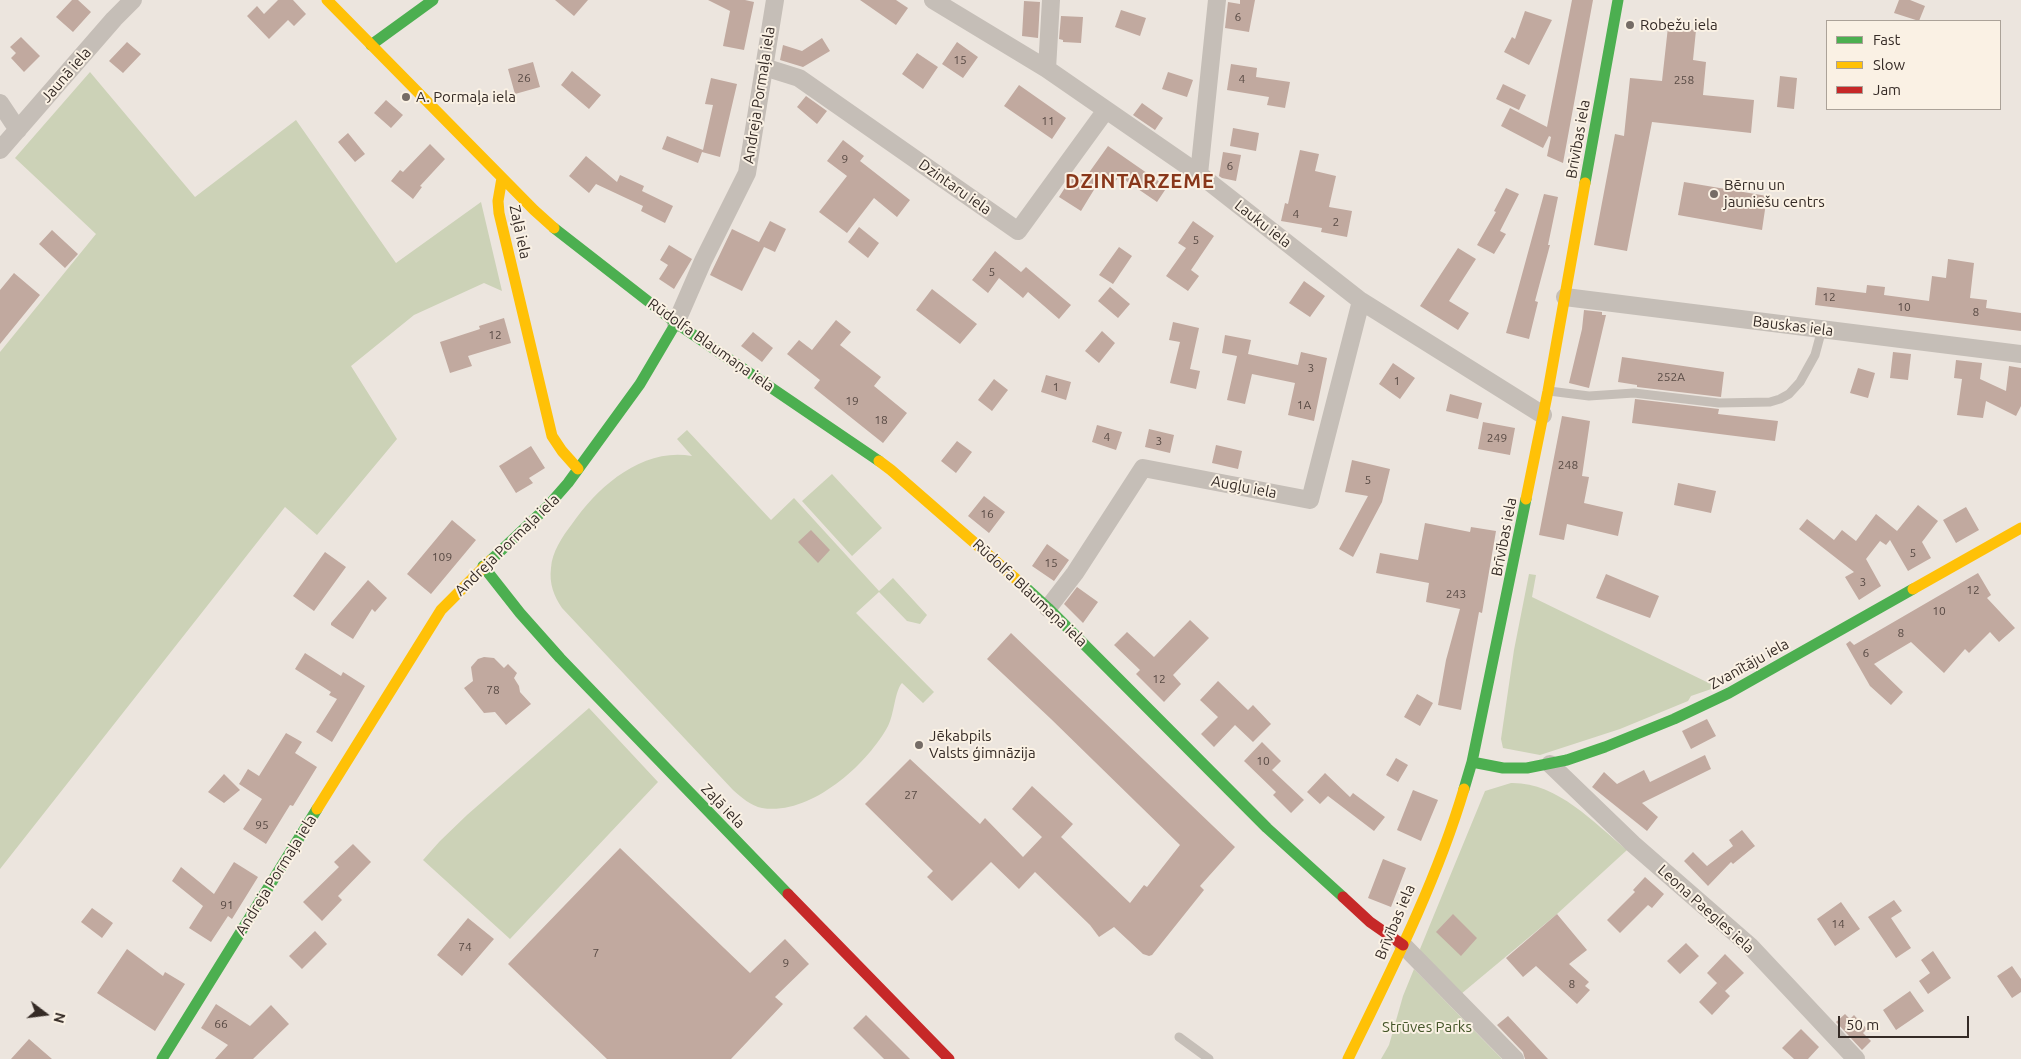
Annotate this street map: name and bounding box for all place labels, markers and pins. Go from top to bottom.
place label: Robežu iela [1640,16,1718,34]
marker: Robežu iela [1624,19,1636,31]
place label: A. Pormaļa iela [416,88,516,106]
marker: A. Pormaļa iela [400,91,412,103]
place label: Bērnu un jauniešu centrs [1724,176,1825,211]
marker: Bērnu un jauniešu centrs [1708,188,1720,200]
place label: Jēkabpils Valsts ģimnāzija [929,727,1036,762]
marker: Jēkabpils Valsts ģimnāzija [913,739,925,751]

